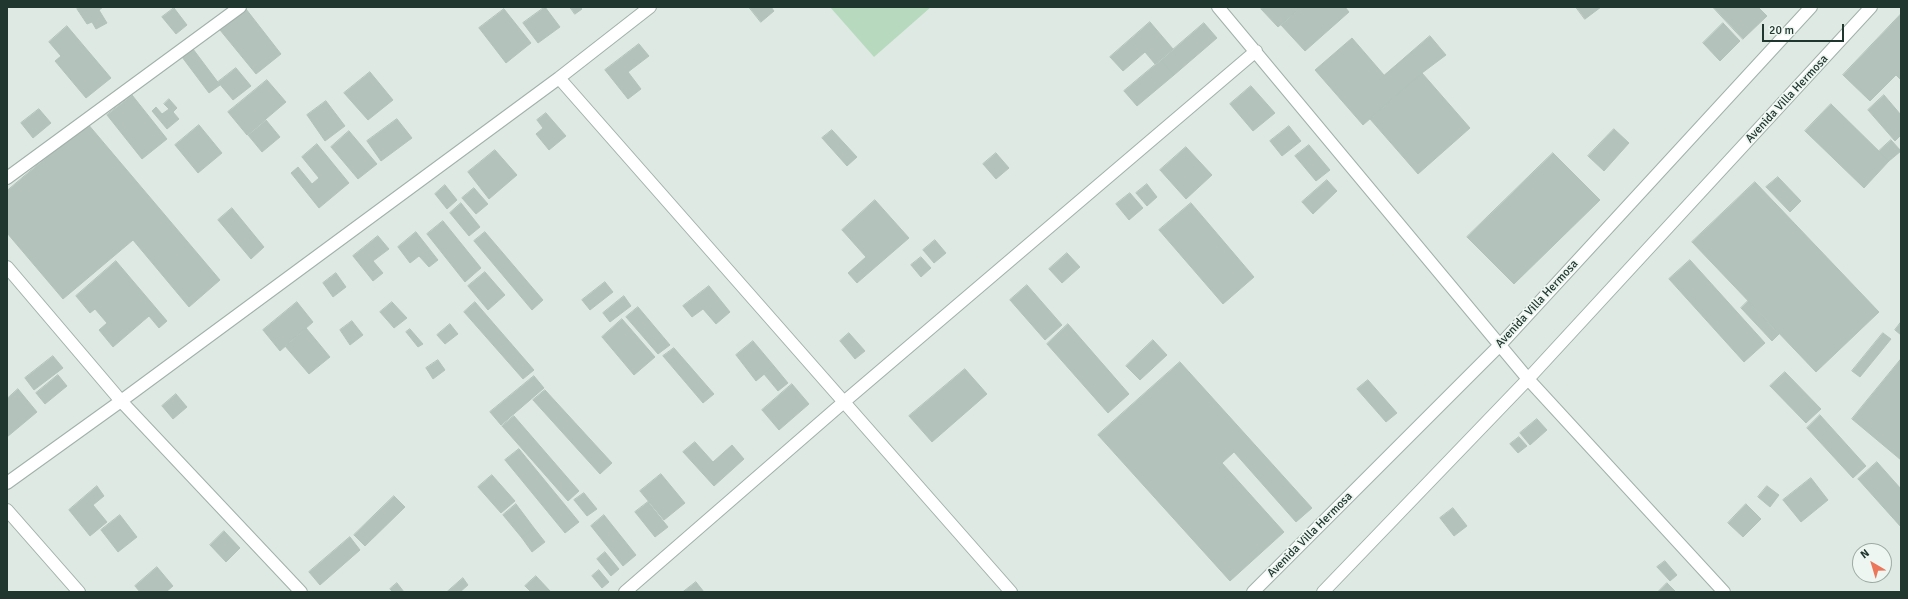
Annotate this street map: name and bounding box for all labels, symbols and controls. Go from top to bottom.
scale bar [1764,16,1846,42]
text: 20 m [1769,23,1794,38]
street label: Avenida Villa Hermosa [1743,52,1831,146]
street label: Avenida Villa Hermosa [1493,257,1581,351]
street label: Avenida Villa Hermosa [1264,489,1356,581]
north arrow [1852,543,1892,583]
text: N [1858,546,1872,561]

